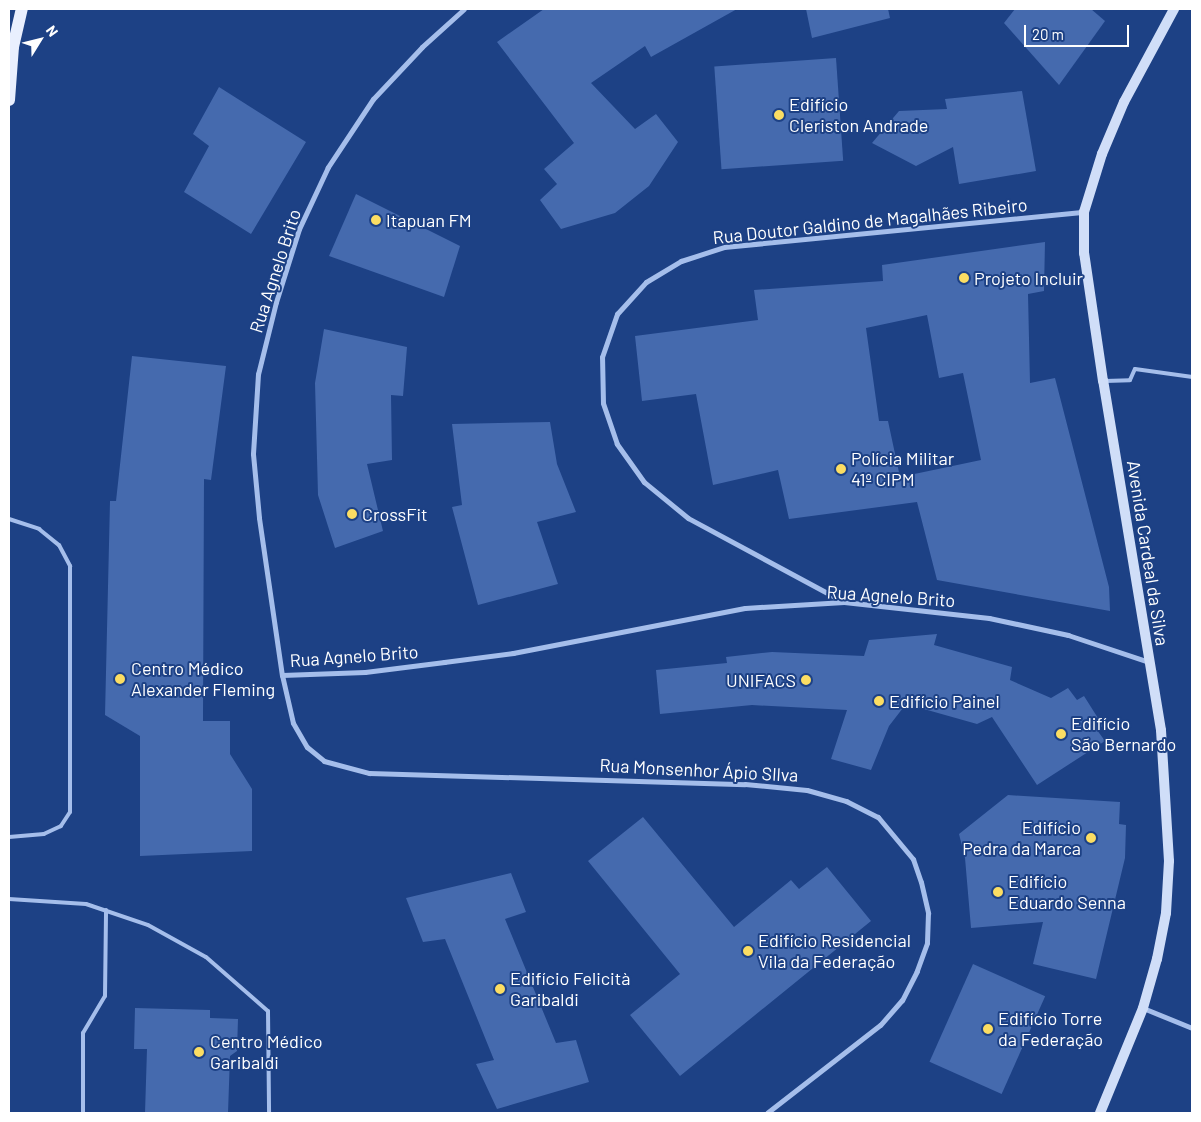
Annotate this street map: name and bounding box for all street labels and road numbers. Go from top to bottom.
street label: Rua Doutor Galdino de Magalhães Ribeiro [712,194,1028,248]
street label: Rua Agnelo Brito [245,206,305,336]
street label: Avenida Cardeal da Silva [1123,459,1173,647]
street label: Rua Agnelo Brito [826,581,956,611]
street label: Rua Agnelo Brito [289,641,419,671]
street label: Rua Monsenhor Ápio SIlva [599,754,799,786]

